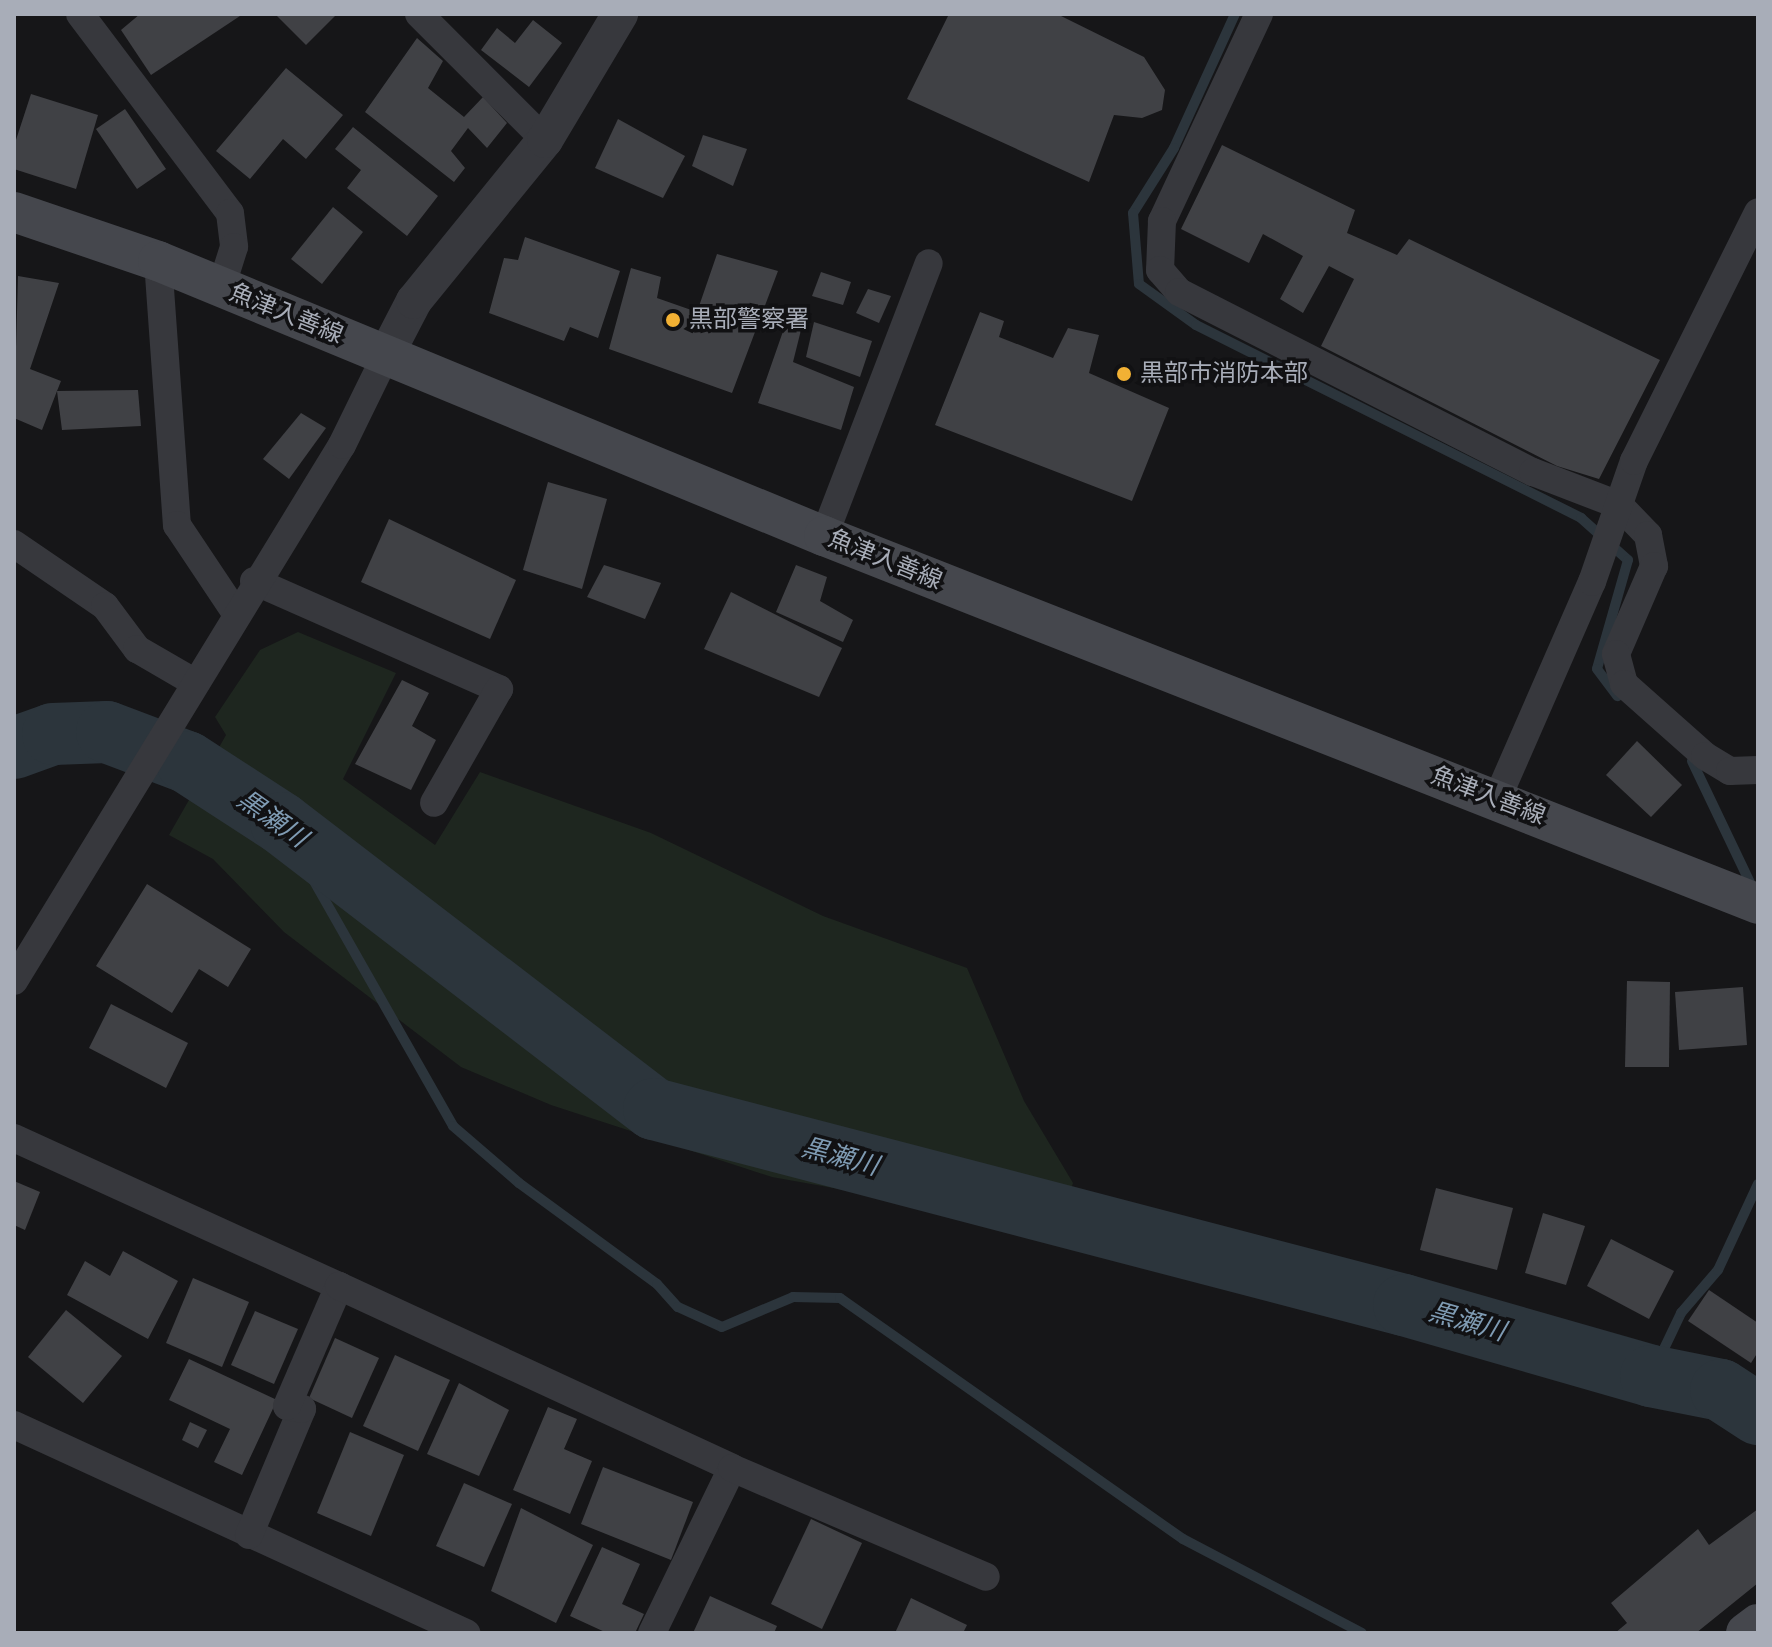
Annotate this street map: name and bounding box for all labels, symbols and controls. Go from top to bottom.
street label: 魚津入善線 [225,278,347,350]
place label: 黒部警察署 [689,306,809,334]
marker: 黒部警察署 [664,311,682,329]
place label: 黒部市消防本部 [1140,360,1308,388]
marker: 黒部市消防本部 [1115,365,1133,383]
street label: 魚津入善線 [824,524,946,596]
street label: 魚津入善線 [1427,761,1549,831]
water label: 黒瀬川 [231,784,313,854]
water label: 黒瀬川 [798,1132,882,1182]
water label: 黒瀬川 [1425,1296,1509,1348]

